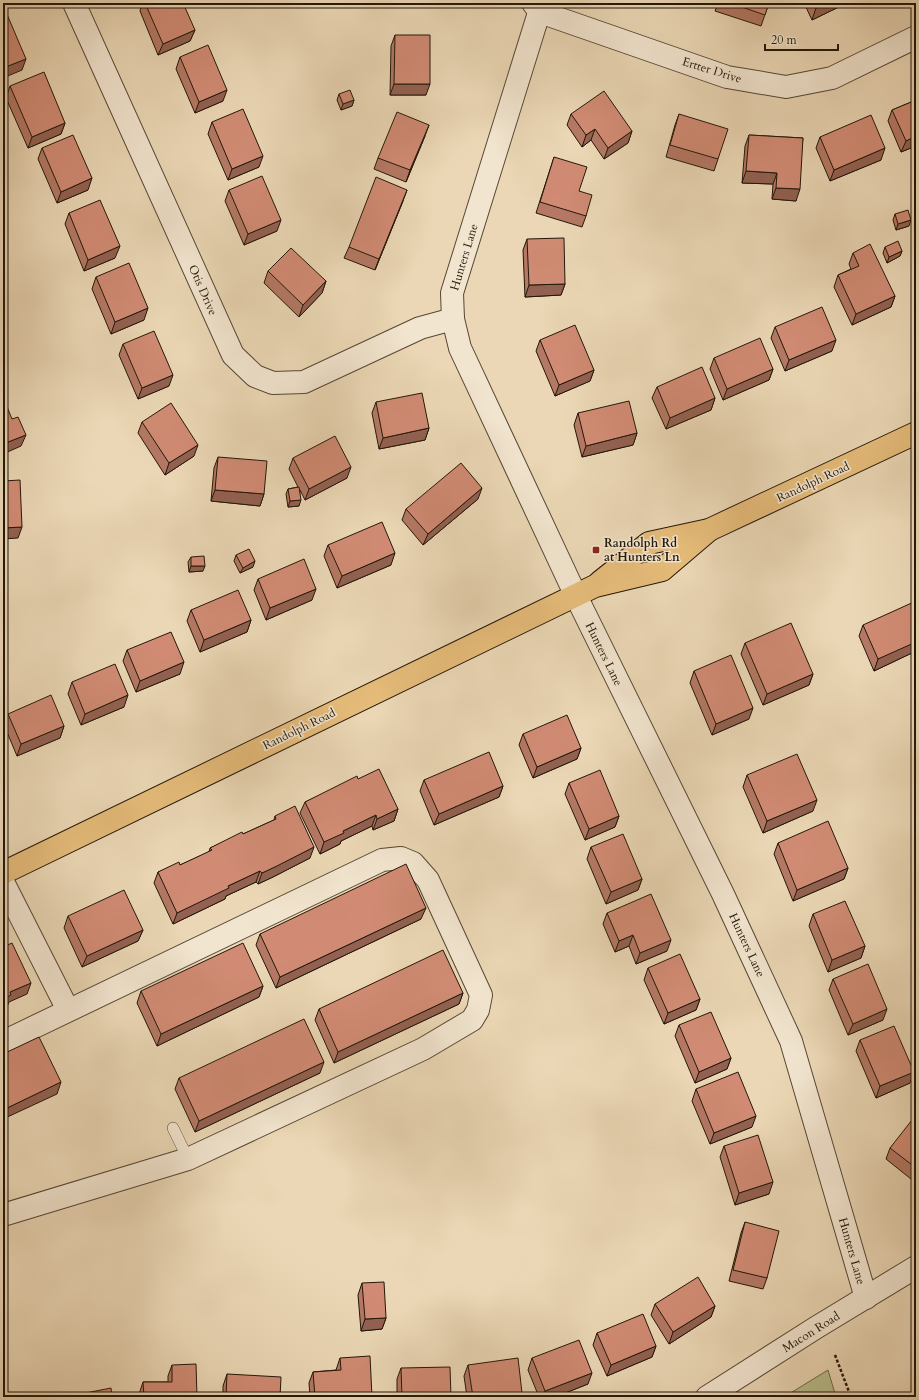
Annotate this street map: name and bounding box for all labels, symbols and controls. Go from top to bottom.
scale bar [765,26,838,52]
text: 20 m [771,32,798,48]
street label: Ertter Drive [680,53,744,87]
street label: Hunters Lane [446,222,482,292]
street label: Otis Drive [185,262,221,318]
street label: Randolph Road [774,458,853,506]
place label: Randolph Rd at Hunters Ln [604,535,680,565]
marker: Randolph Rd at Hunters Ln [591,545,601,555]
street label: Hunters Lane [582,619,626,689]
street label: Randolph Road [260,704,338,753]
street label: Hunters Lane [725,910,769,980]
street label: Hunters Lane [835,1216,869,1286]
street label: Macon Road [779,1308,843,1356]

